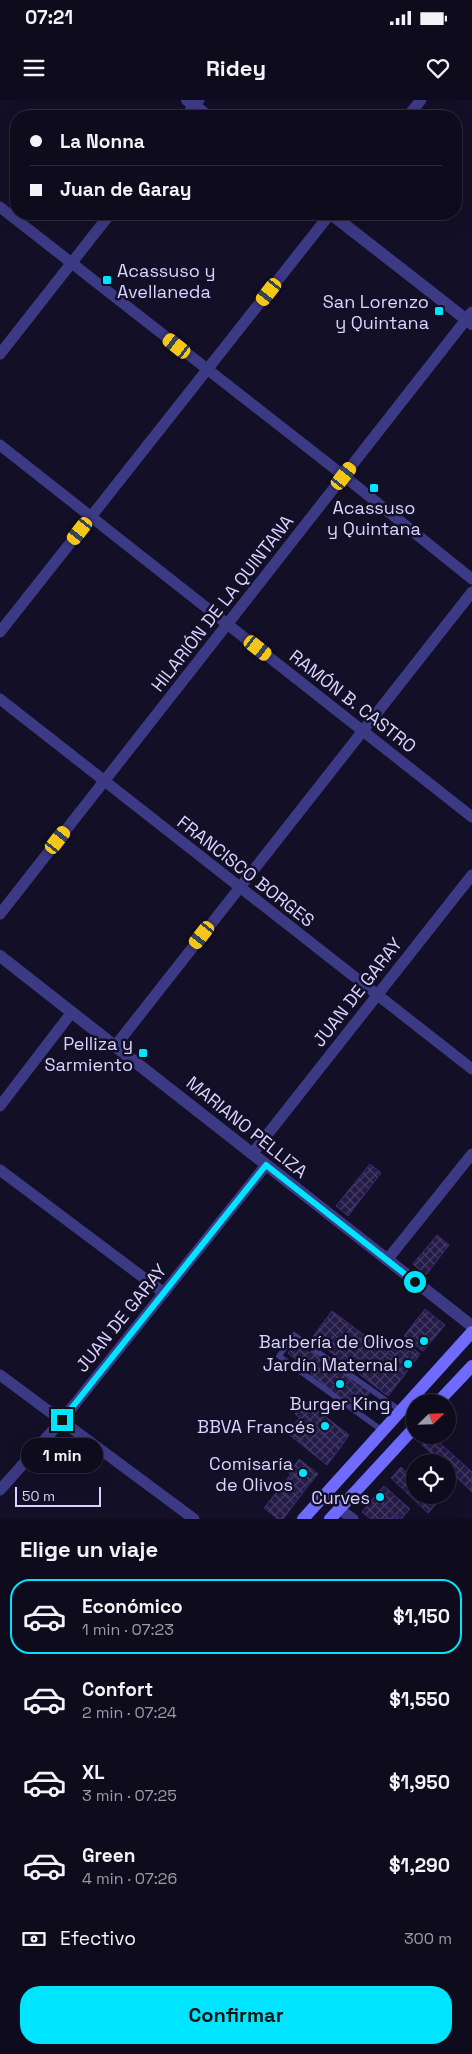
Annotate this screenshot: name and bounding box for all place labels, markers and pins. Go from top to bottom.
place label: Acassuso y Avellaneda [117,259,216,303]
marker: Acassuso y Avellaneda [101,274,113,286]
place label: San Lorenzo y Quintana [323,290,429,334]
marker: San Lorenzo y Quintana [433,305,445,317]
marker: Acassuso y Quintana [368,482,380,494]
place label: Acassuso y Quintana [327,496,421,540]
place label: Pelliza y Sarmiento [44,1032,133,1076]
marker: Pelliza y Sarmiento [137,1047,149,1059]
place label: Barbería de Olivos [259,1330,414,1353]
marker: Barbería de Olivos [418,1335,430,1347]
place label: Jardín Maternal [263,1353,398,1376]
marker: Jardín Maternal [402,1358,414,1370]
marker: Burger King [334,1378,346,1390]
place label: Burger King [290,1392,390,1415]
place label: BBVA Francés [197,1415,315,1438]
marker: BBVA Francés [319,1420,331,1432]
place label: Comisaría de Olivos [209,1452,293,1496]
marker: Comisaría de Olivos [297,1467,309,1479]
place label: Curves [311,1486,370,1509]
marker: Curves [374,1491,386,1503]

